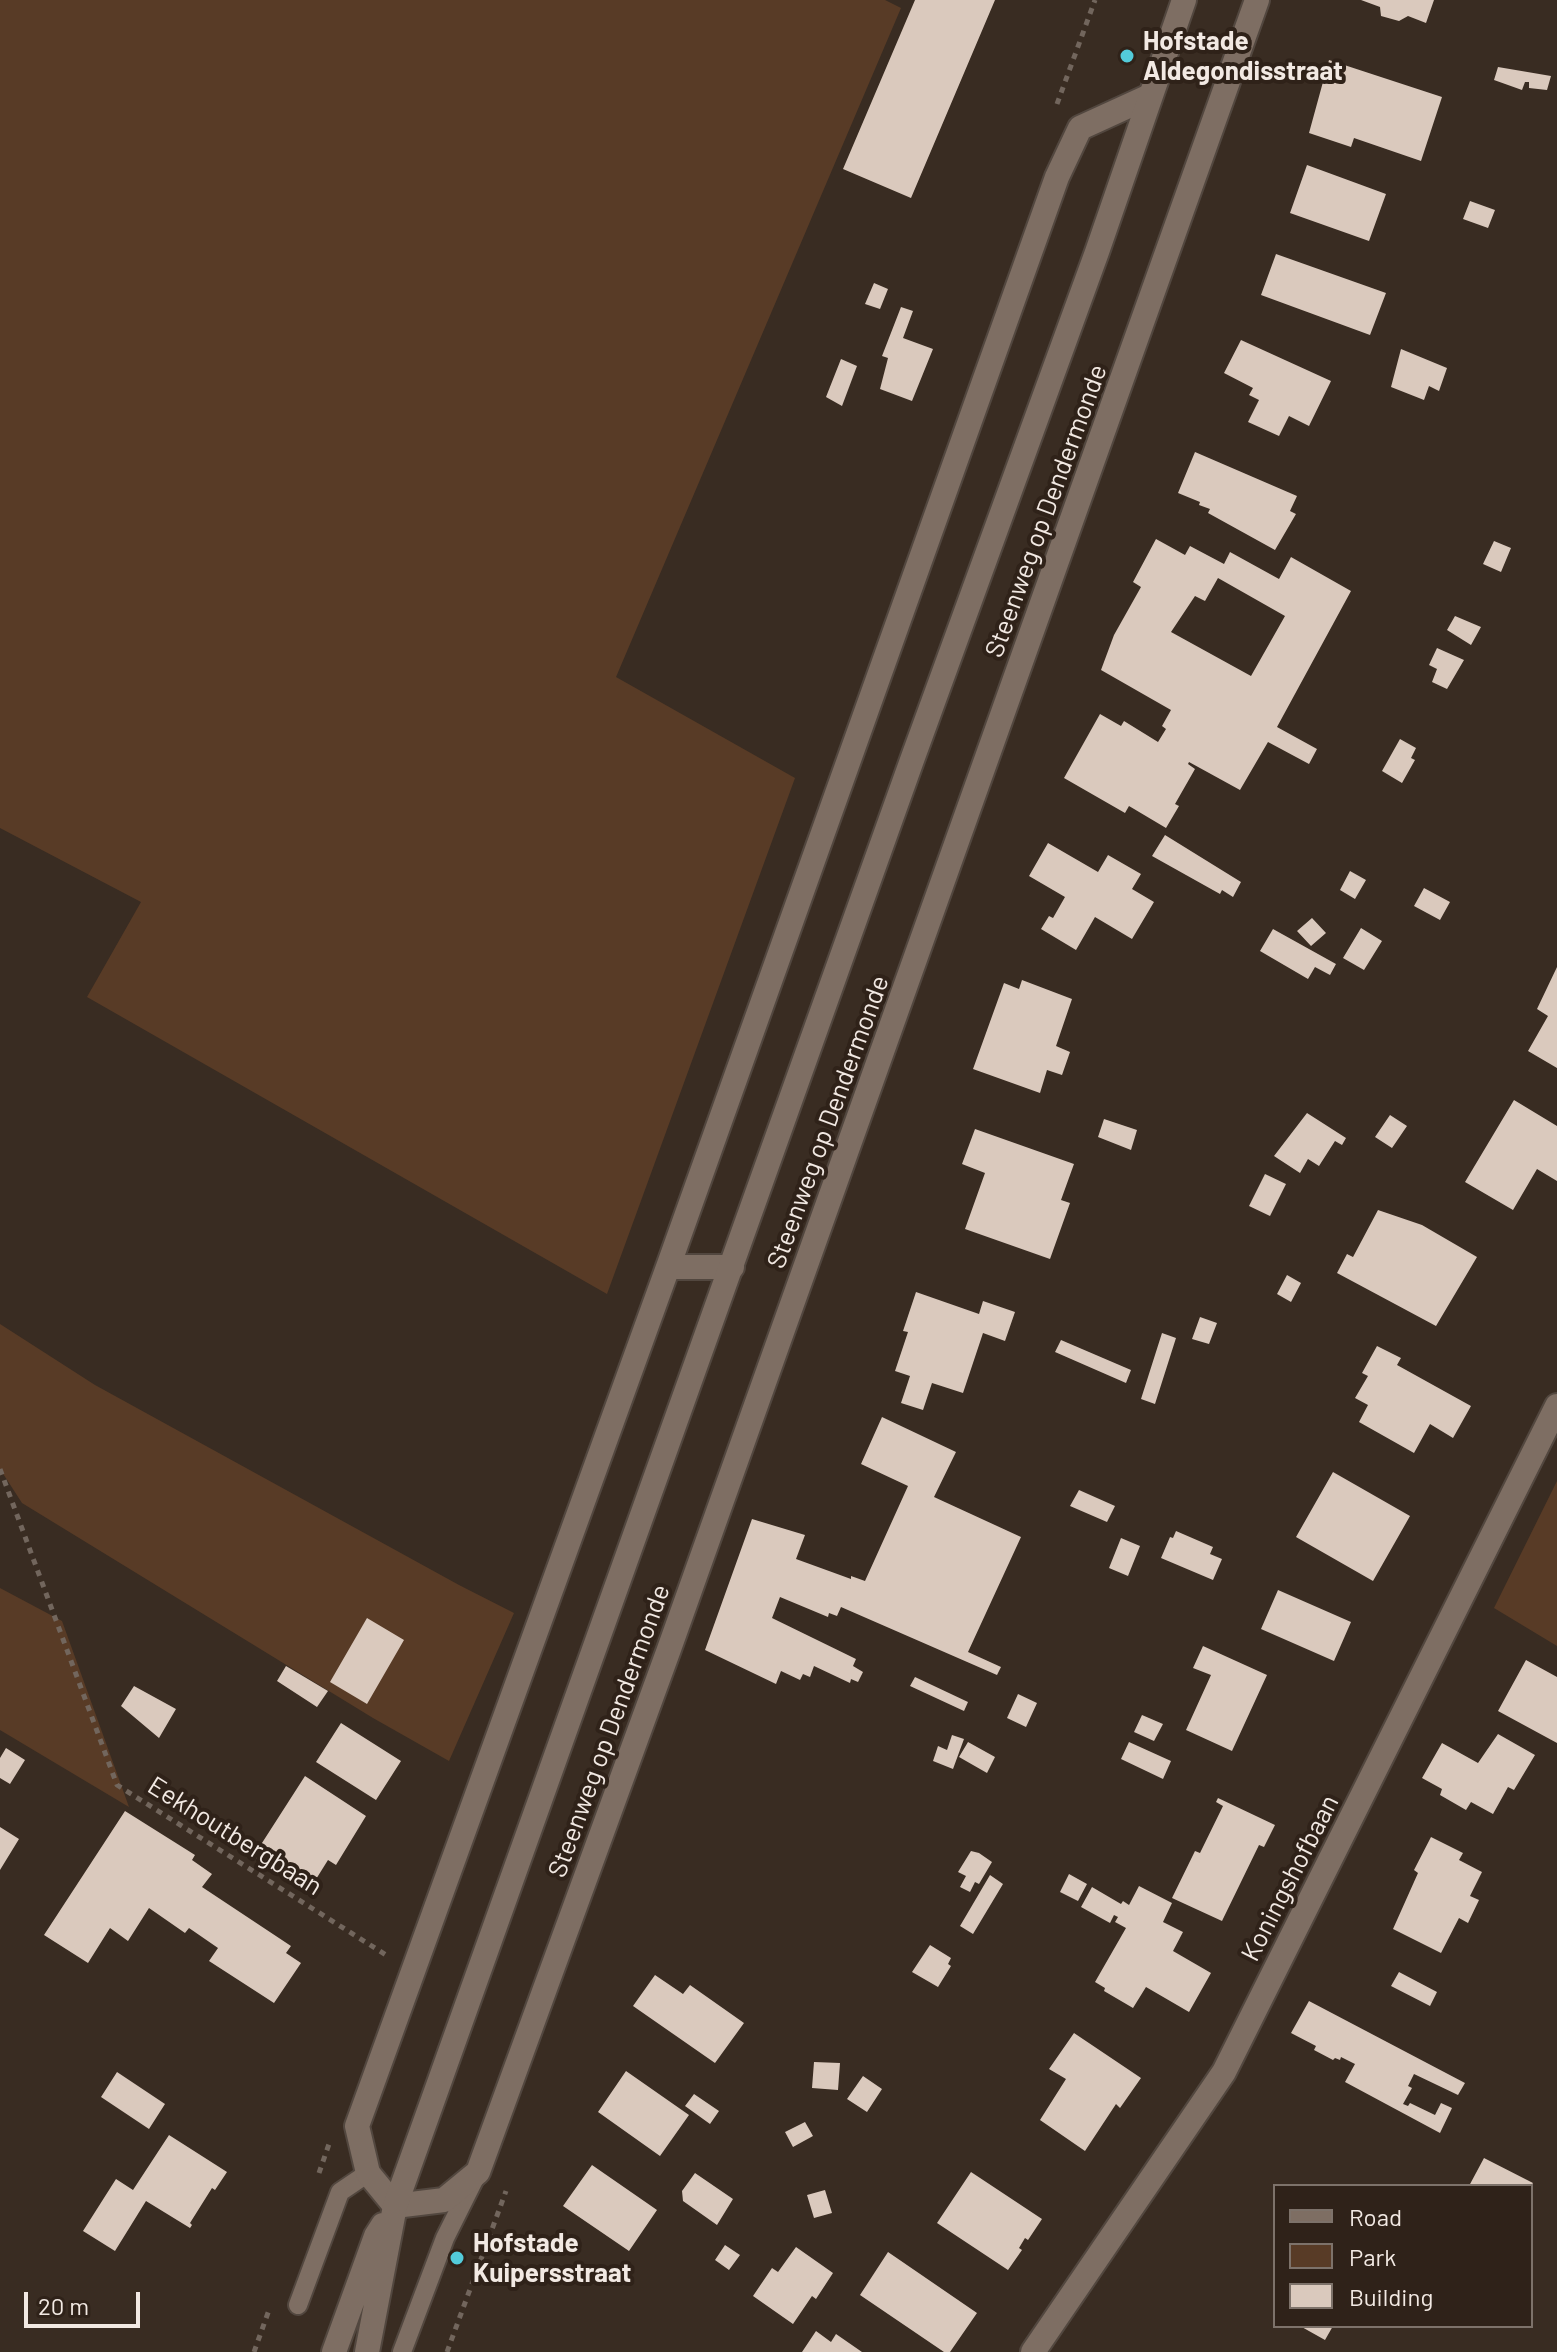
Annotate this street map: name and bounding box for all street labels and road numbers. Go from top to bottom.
street label: Steenweg op Dendermonde [978,360,1114,662]
street label: Steenweg op Dendermonde [760,971,896,1273]
street label: Steenweg op Dendermonde [541,1580,677,1882]
street label: Eekhoutbergbaan [142,1770,328,1902]
street label: Koningshofbaan [1235,1790,1345,1966]

